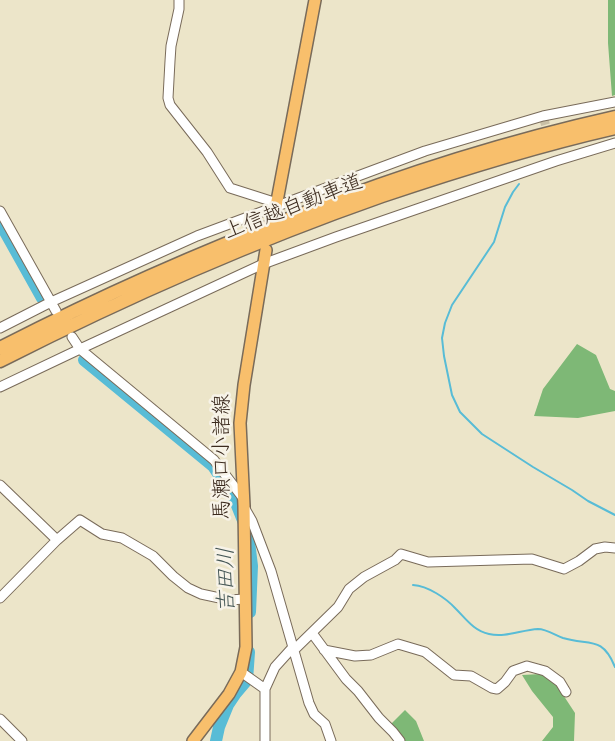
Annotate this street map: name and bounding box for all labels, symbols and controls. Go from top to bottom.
street label: 上信越自動車道 [221,171,367,247]
street label: 馬瀬口小諸線 [212,394,238,520]
water label: 吉田川 [215,547,243,613]

